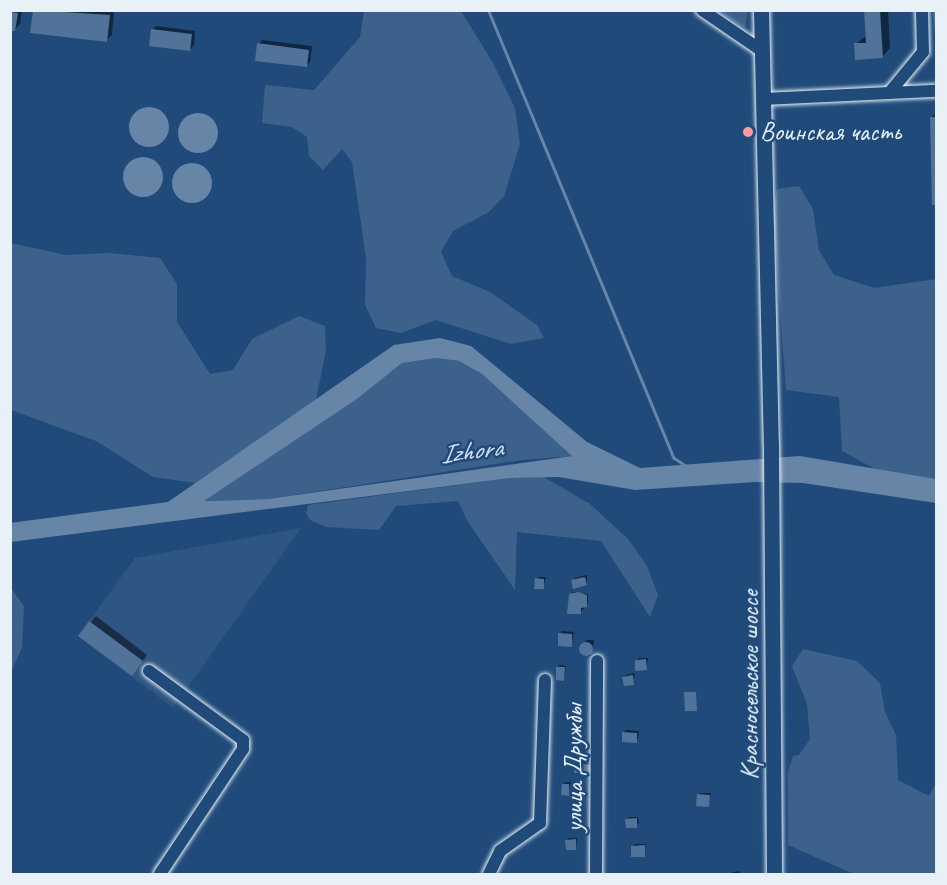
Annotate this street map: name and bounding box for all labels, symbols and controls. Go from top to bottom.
place label: Воинская часть [760,116,902,148]
marker: Воинская часть [741,125,755,139]
water label: Izhora [438,431,504,471]
street label: Красносельское шоссе [734,589,766,781]
street label: улица Дружбы [558,704,590,832]

